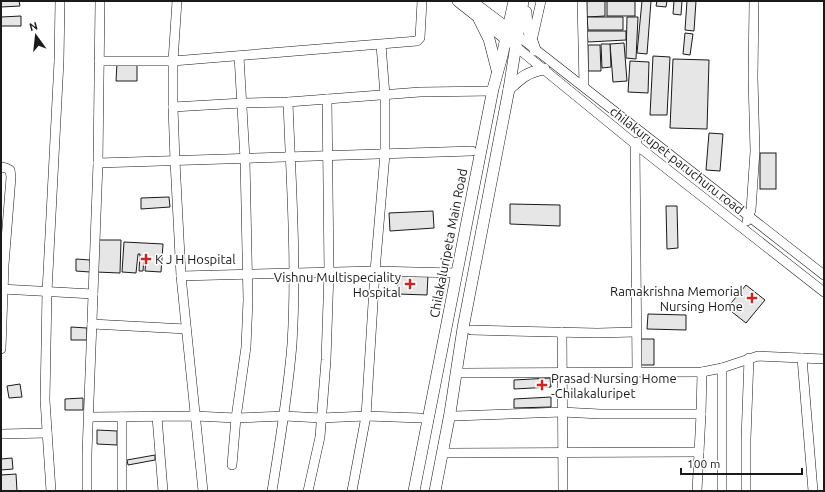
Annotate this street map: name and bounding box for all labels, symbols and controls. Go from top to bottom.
north arrow [16,16,56,56]
text: N [28,19,39,33]
street label: chilakurupet paruchuru road [607,104,747,216]
street label: Chilakaluripeta Main Road [427,167,469,319]
place label: K J H Hospital [155,252,236,266]
marker: K J H Hospital [140,253,152,265]
place label: Vishnu Multispeciality Hospital [274,270,402,299]
marker: Vishnu Multispeciality Hospital [404,278,416,290]
place label: Ramakrishna Memorial Nursing Home [610,284,744,313]
marker: Ramakrishna Memorial Nursing Home [746,292,758,304]
place label: Prasad Nursing Home -Chilakaluripet [551,371,677,400]
marker: Prasad Nursing Home -Chilakaluripet [536,379,548,391]
scale bar [681,450,802,476]
text: 100 m [687,457,720,470]

